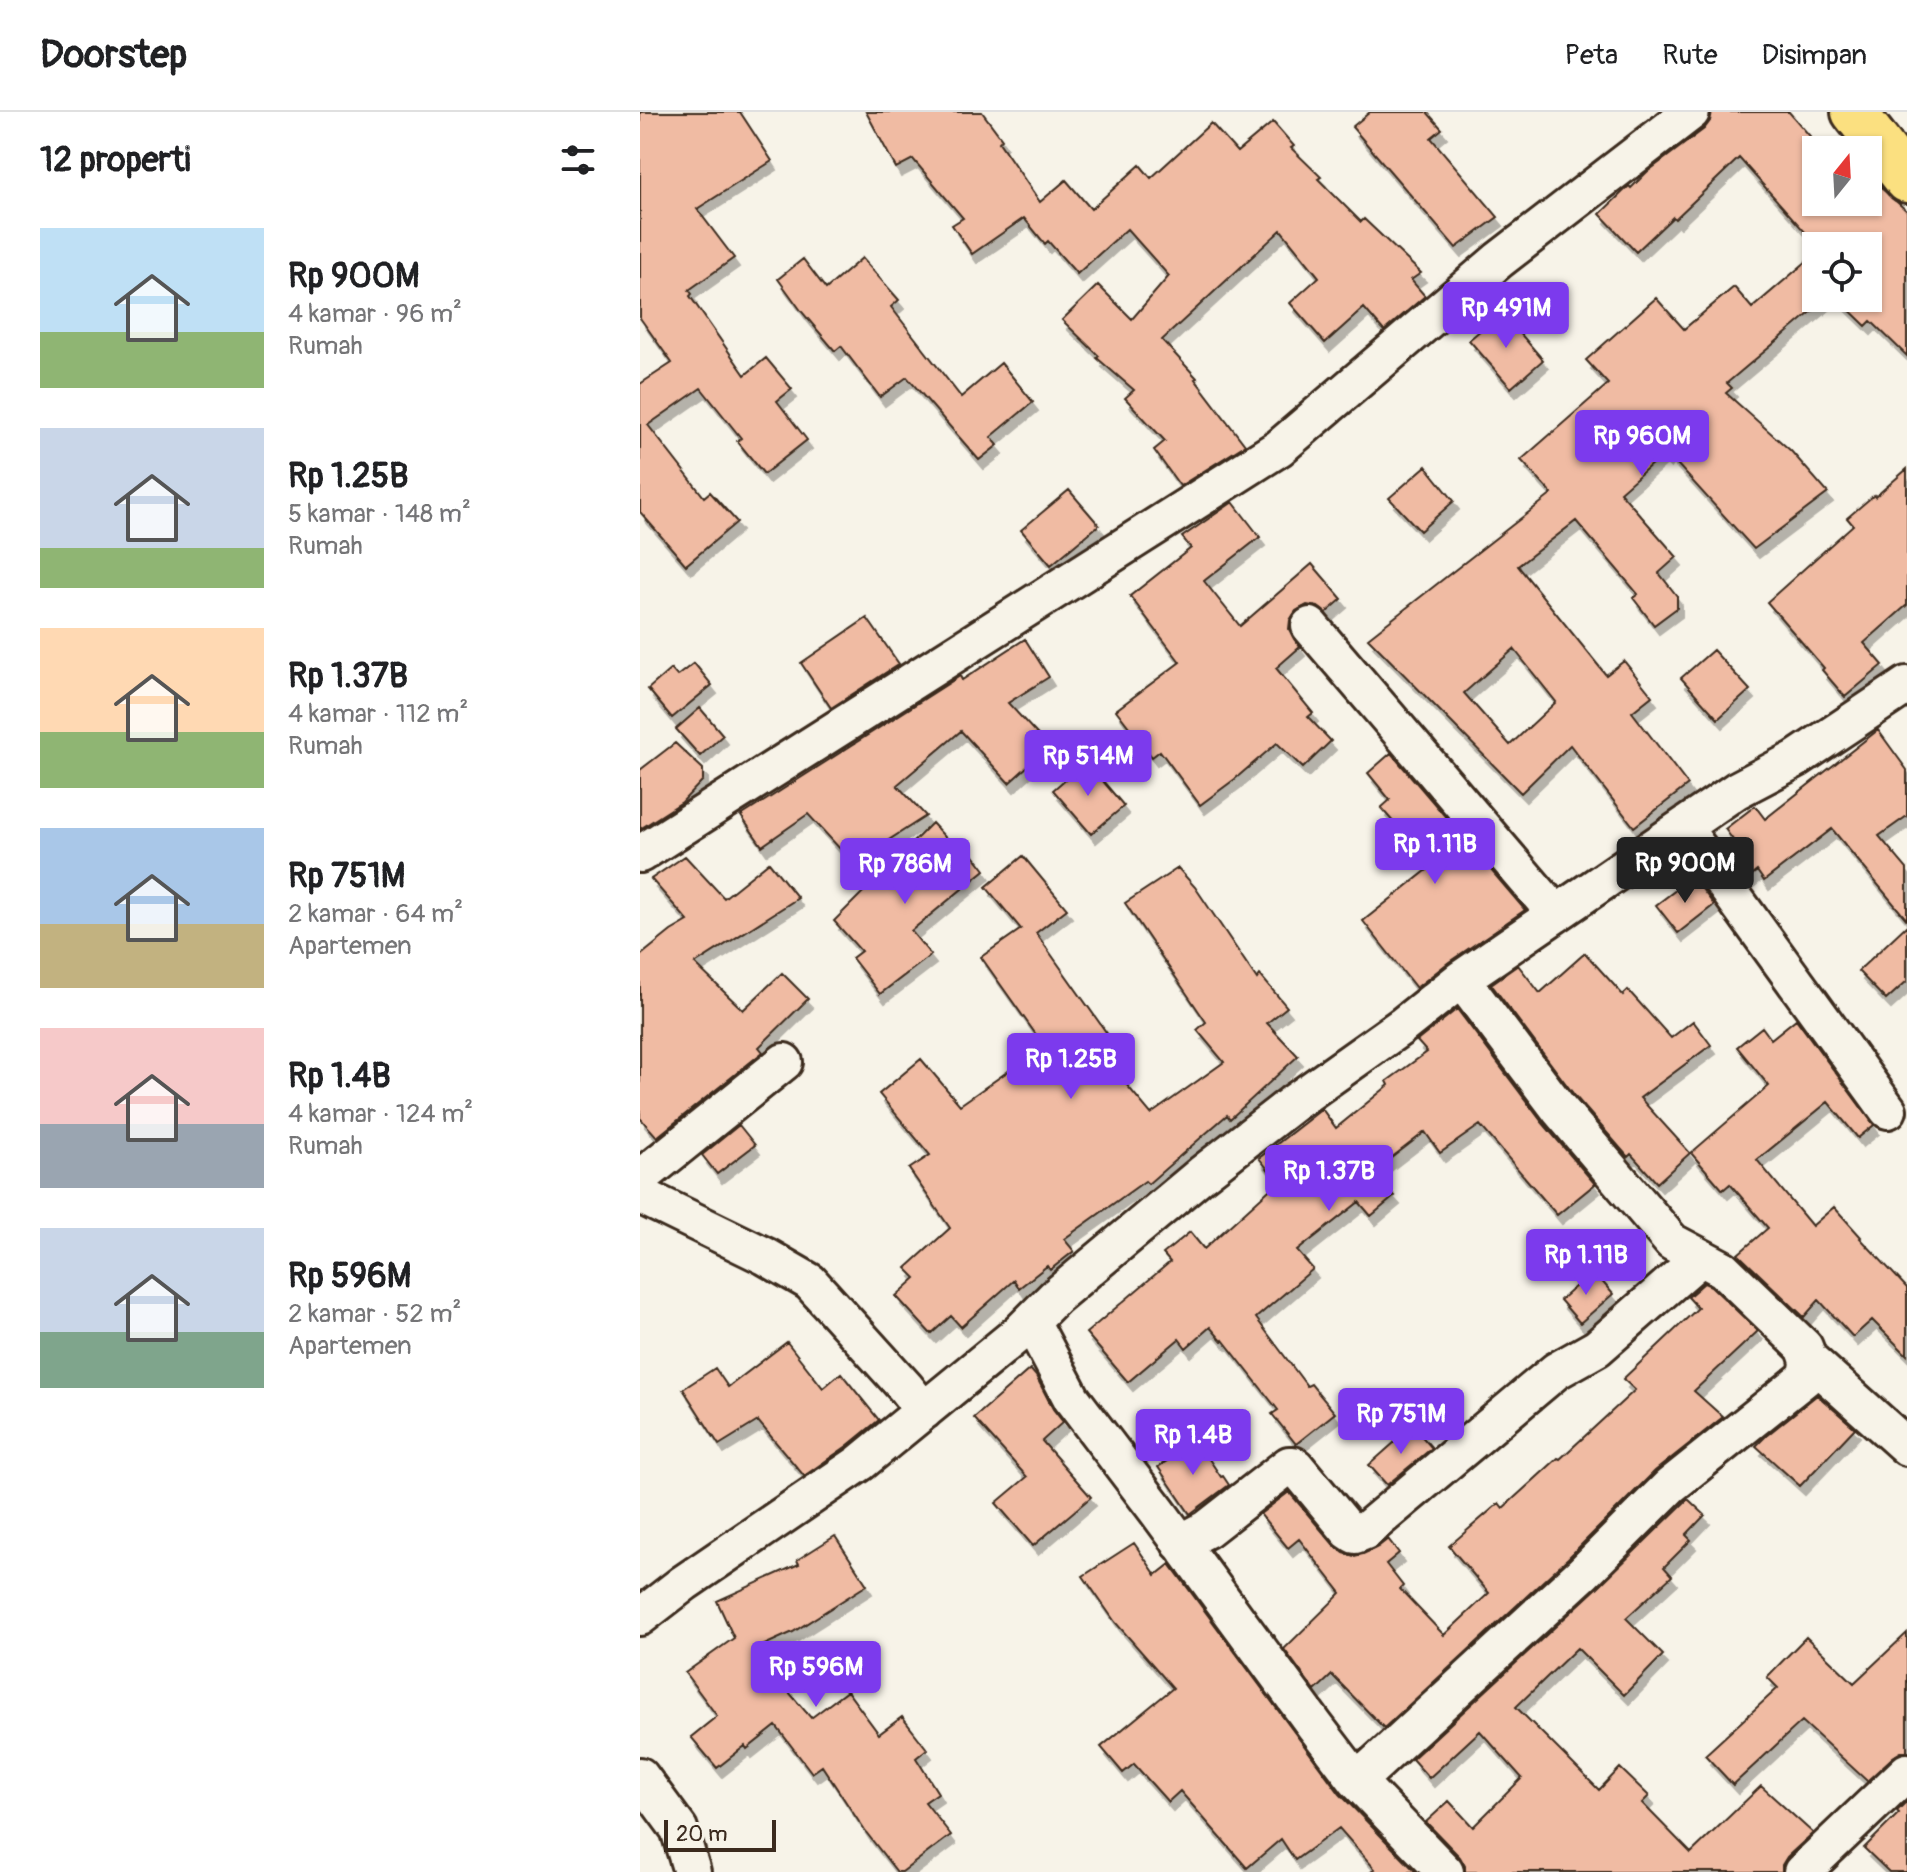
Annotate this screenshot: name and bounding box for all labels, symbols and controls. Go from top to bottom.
text: Doorstep [40,31,187,79]
text: Peta [1565,38,1618,73]
text: Rute [1662,38,1718,73]
text: Disimpan [1762,38,1867,73]
north arrow [1802,136,1882,216]
map controls [1802,136,1882,312]
icon: filters [556,138,600,182]
text: 12 properti [40,139,190,182]
button: locate [1802,232,1882,312]
text: Rp 900M [288,255,420,298]
icon: home [104,260,200,356]
pin: Rp 491M [1432,282,1580,350]
text: Rp 491M [1461,292,1551,324]
text: 4 kamar · 96 m² [288,298,462,330]
text: Rumah [288,330,363,362]
pin: Rp 960M [1568,410,1716,478]
text: Rp 960M [1593,420,1691,452]
text: Rp 1.25B [288,455,409,498]
icon: home [104,460,200,556]
text: 5 kamar · 148 m² [288,498,471,530]
text: Rumah [288,530,363,562]
text: Rp 1.37B [288,655,408,698]
icon: home [104,660,200,756]
text: 4 kamar · 112 m² [288,698,468,730]
text: Rumah [288,730,363,762]
pin: Rp 514M [1014,730,1162,798]
text: Rp 514M [1042,740,1134,772]
pin: Rp 1.11B [1352,818,1518,886]
text: Rp 1.11B [1393,828,1477,860]
pin: Rp 900M [1611,837,1759,905]
pin: Rp 786M [831,838,979,906]
text: Rp 900M [1635,847,1735,879]
text: Rp 786M [858,848,952,880]
text: Rp 751M [288,855,405,898]
icon: home [104,860,200,956]
text: 2 kamar · 64 m² [288,898,463,930]
text: Apartemen [288,930,412,962]
pin: Rp 1.25B [988,1033,1154,1101]
text: Rp 1.25B [1025,1043,1117,1075]
text: Rp 1.4B [288,1055,391,1098]
icon: home [104,1060,200,1156]
text: 4 kamar · 124 m² [288,1098,473,1130]
text: Rumah [288,1130,363,1162]
pin: Rp 1.37B [1246,1145,1412,1213]
text: Rp 1.37B [1283,1155,1375,1187]
pin: Rp 1.11B [1503,1229,1669,1297]
text: Rp 1.11B [1544,1239,1628,1271]
text: Rp 596M [288,1255,411,1298]
icon: home [104,1260,200,1356]
text: 2 kamar · 52 m² [288,1298,462,1330]
text: Apartemen [288,1330,412,1362]
pin: Rp 751M [1327,1388,1475,1456]
text: Rp 751M [1356,1398,1446,1430]
pin: Rp 1.4B [1119,1409,1267,1477]
text: Rp 1.4B [1154,1419,1232,1451]
pin: Rp 596M [742,1641,890,1709]
text: Rp 596M [769,1651,863,1683]
scale bar [664,1816,776,1852]
text: 20 m [676,1820,728,1848]

